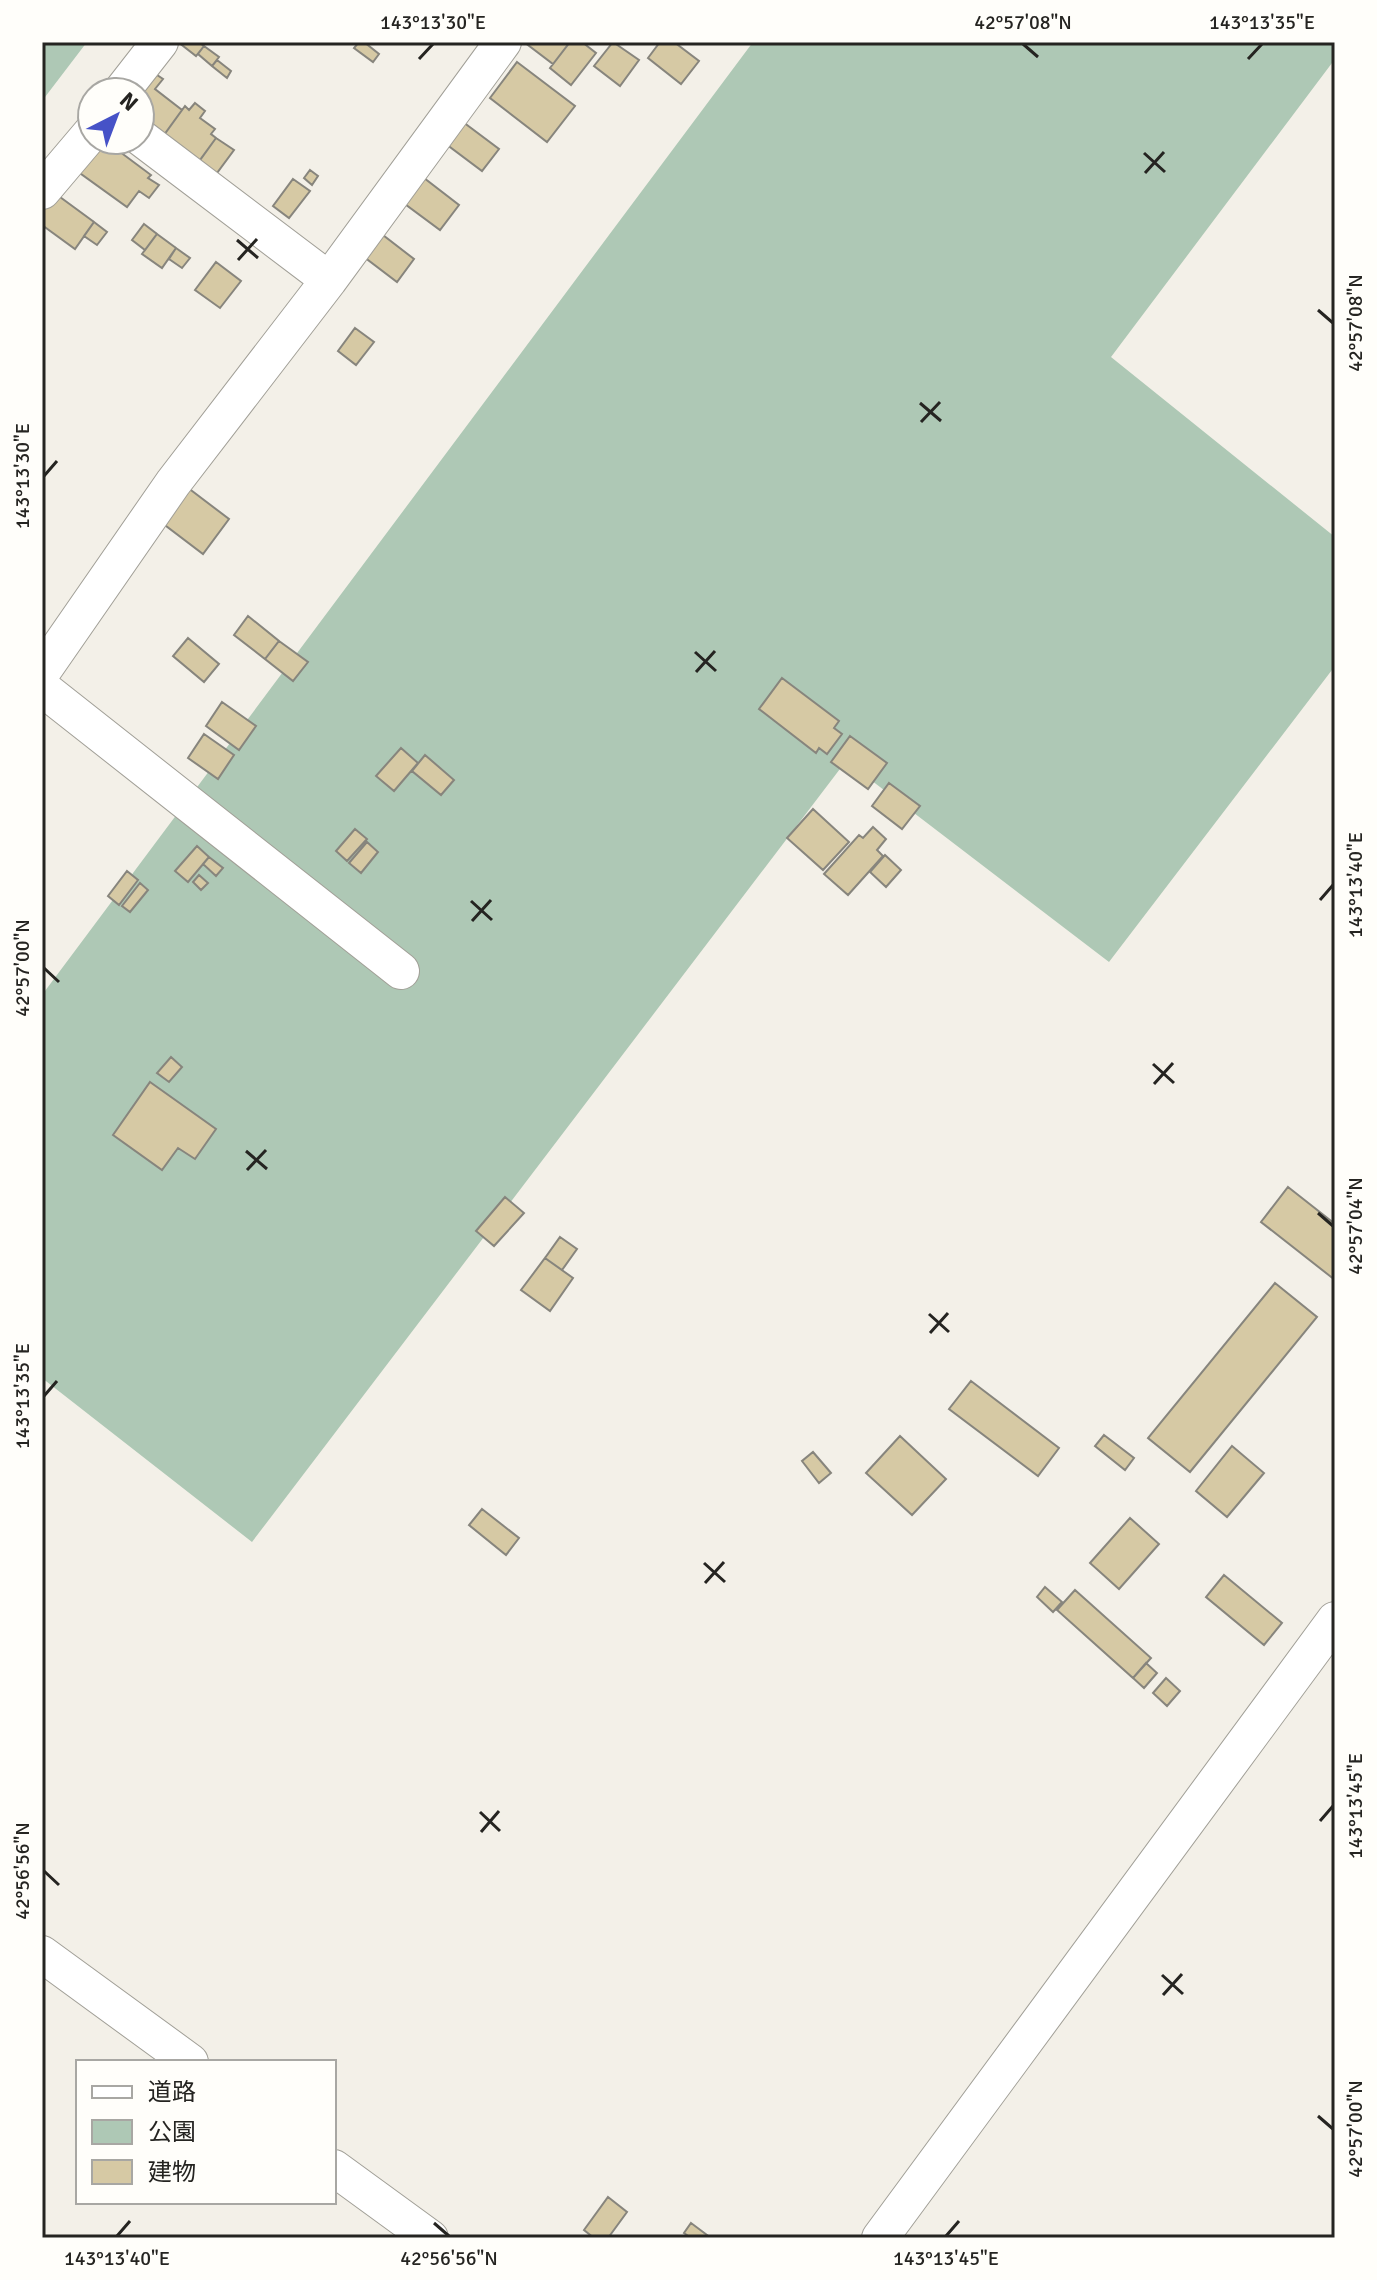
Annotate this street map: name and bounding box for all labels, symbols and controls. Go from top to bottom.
text: 143°13'30"E [380,10,486,35]
text: 42°57'08"N [974,10,1072,35]
text: 143°13'35"E [1209,10,1315,35]
north arrow [76,76,156,156]
text: N [114,86,144,117]
text: 42°57'08"N [1343,274,1368,372]
text: 143°13'30"E [10,423,35,529]
text: 143°13'40"E [1343,832,1368,938]
text: 42°57'00"N [10,919,35,1017]
text: 42°57'04"N [1343,1177,1368,1275]
text: 143°13'35"E [10,1343,35,1449]
text: 143°13'45"E [1343,1753,1368,1859]
text: 42°56'56"N [10,1822,35,1920]
legend [76,2060,336,2204]
text: 道路 [148,2077,196,2107]
text: 42°57'00"N [1343,2080,1368,2178]
text: 公園 [148,2117,196,2147]
text: 建物 [148,2157,196,2187]
text: 143°13'40"E [64,2246,170,2271]
text: 42°56'56"N [400,2246,498,2271]
text: 143°13'45"E [893,2246,999,2271]

